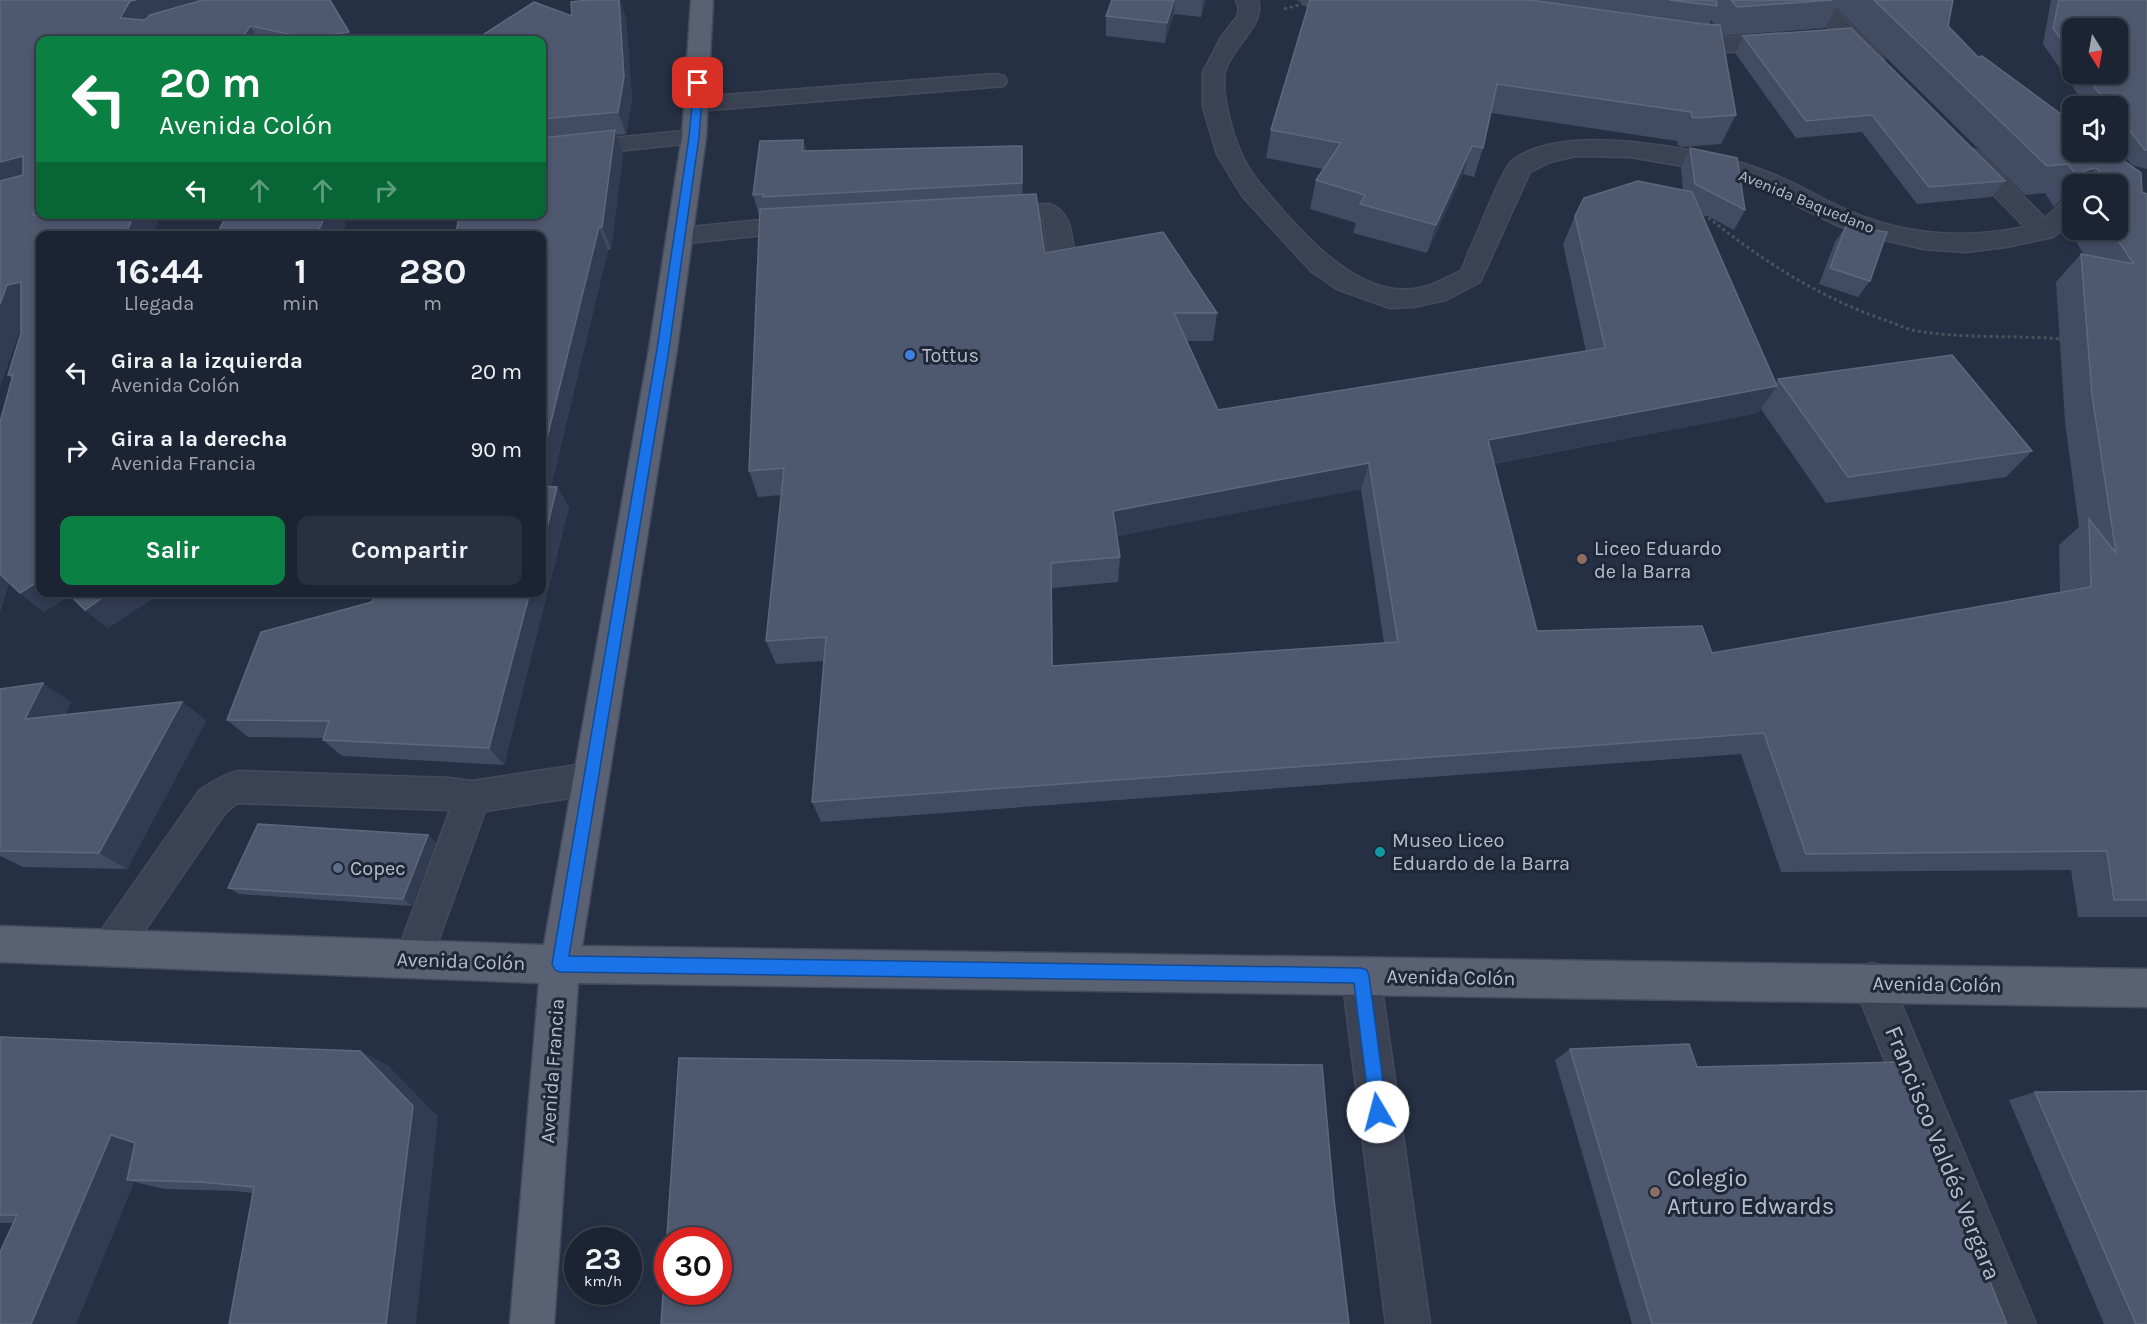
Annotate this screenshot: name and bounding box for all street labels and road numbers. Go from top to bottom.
street label: Avenida Baquedano [1736,166,1877,237]
street label: Avenida Colón [396,948,526,975]
street label: Avenida Colón [1386,965,1516,990]
street label: Avenida Colón [1872,972,2002,997]
street label: Avenida Francia [536,998,569,1144]
street label: Francisco Valdés Vergara [1879,1022,2007,1284]

